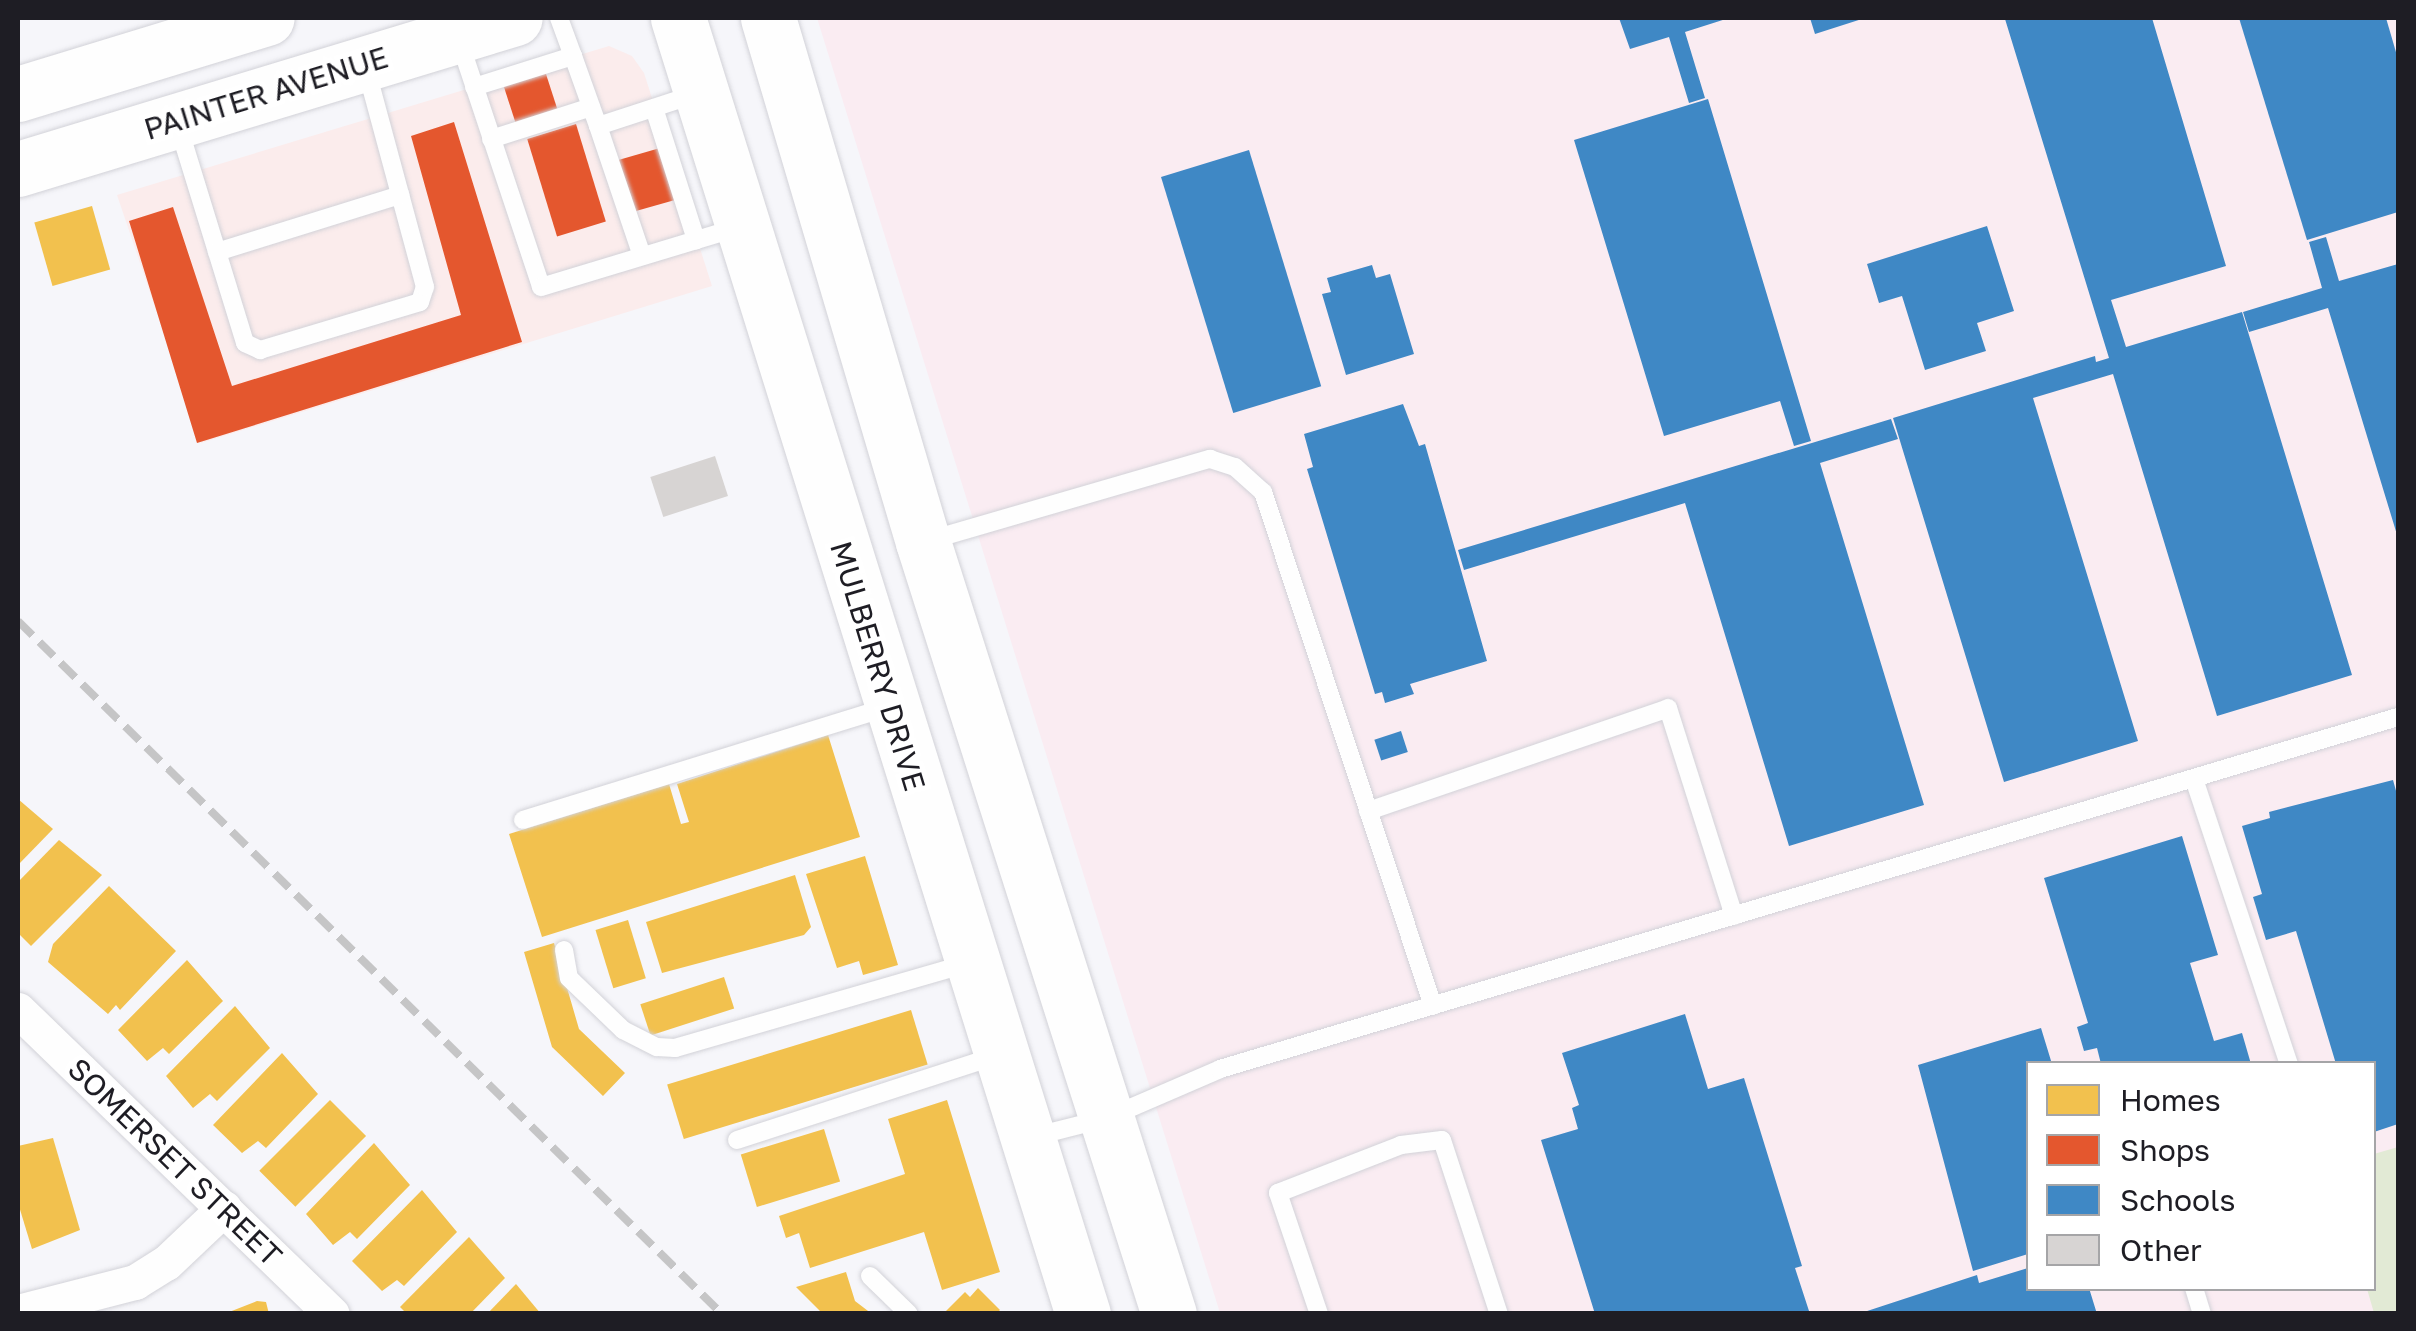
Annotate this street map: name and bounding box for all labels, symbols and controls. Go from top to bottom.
street label: PAINTER AVENUE [140,39,392,147]
street label: MULBERRY DRIVE [823,537,933,795]
street label: SOMERSET STREET [61,1051,289,1273]
legend [2026,1061,2376,1291]
text: Homes [2120,1082,2221,1118]
text: Shops [2120,1132,2210,1168]
text: Schools [2120,1182,2236,1218]
text: Other [2120,1232,2202,1268]

